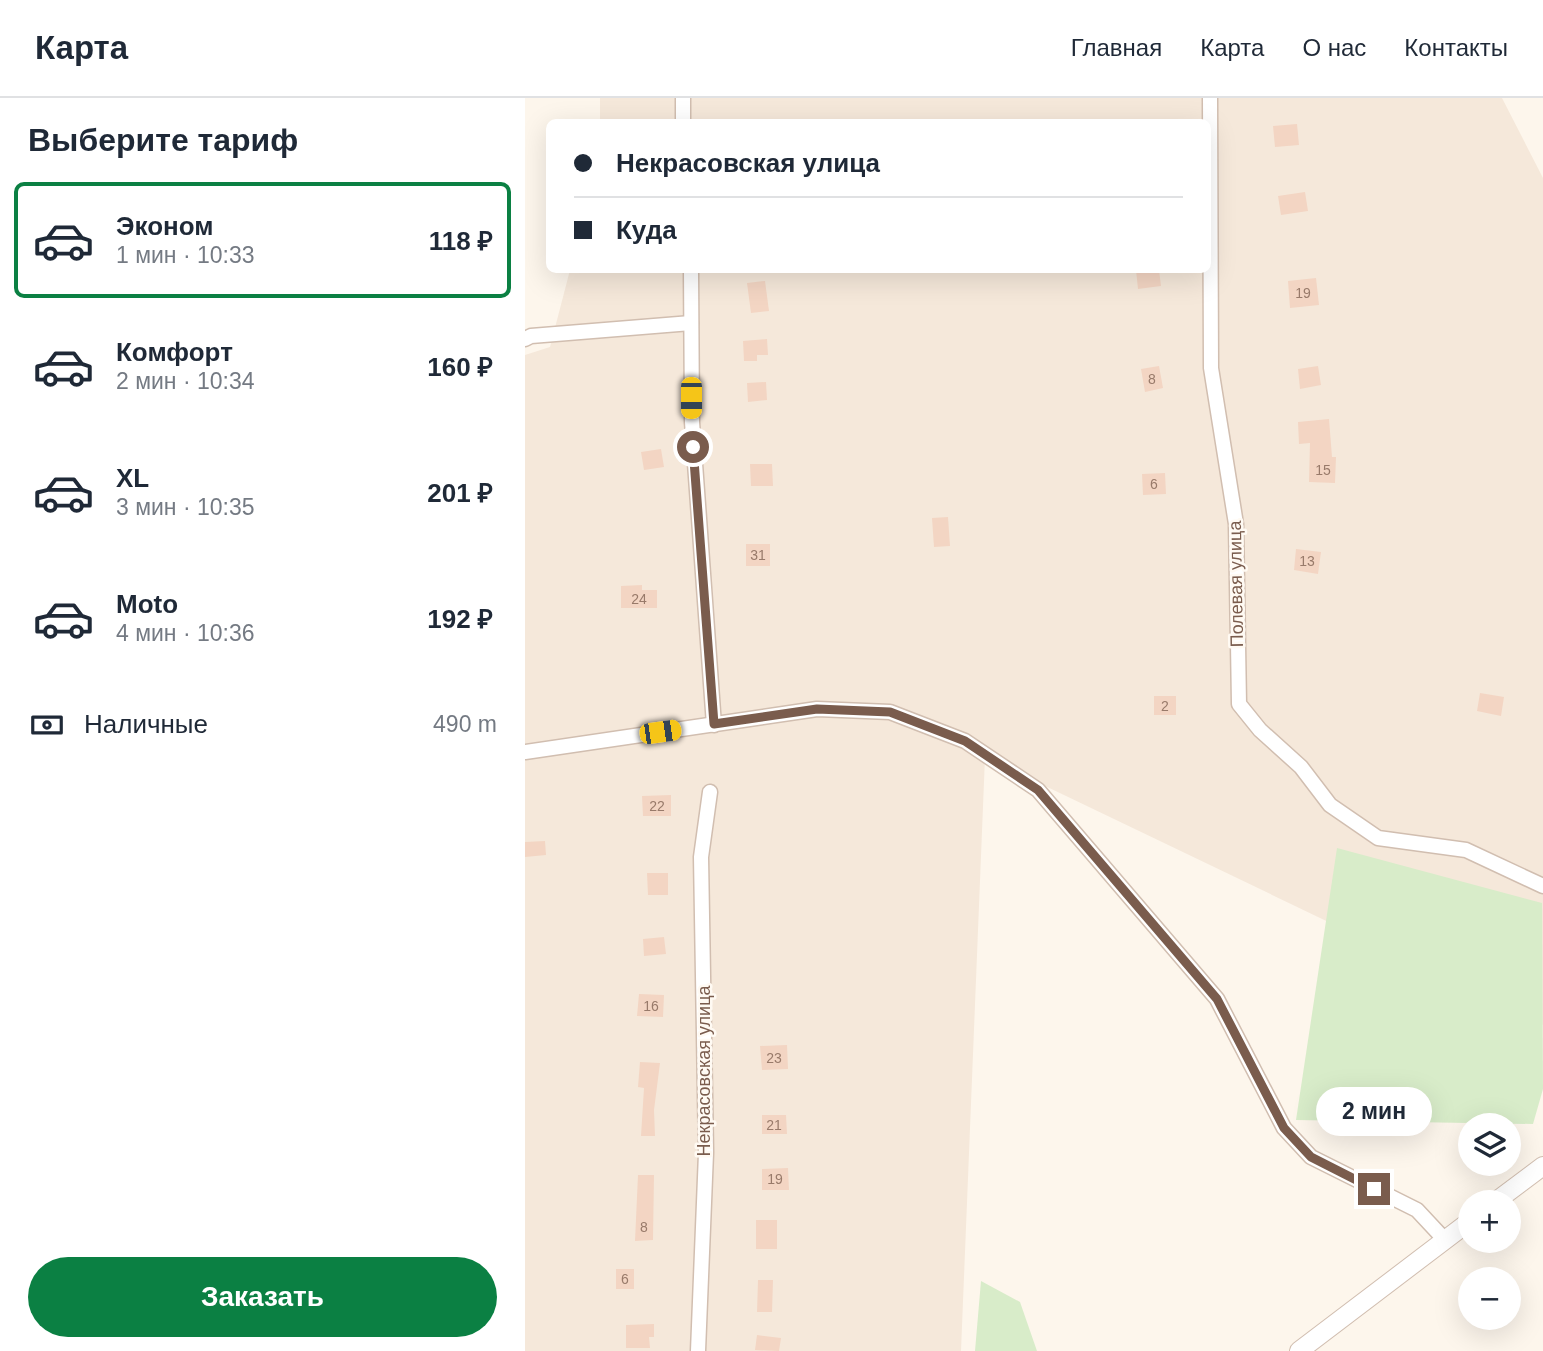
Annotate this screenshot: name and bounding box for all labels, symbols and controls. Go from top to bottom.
text: Карта [35,29,128,66]
text: Главная [1071,34,1162,61]
text: Карта [1200,34,1264,61]
text: О нас [1302,34,1366,61]
text: Контакты [1404,34,1508,61]
text: Выберите тариф [28,122,298,158]
text: Некрасовская улица [616,148,880,178]
icon: car [32,209,95,272]
text: Эконом [116,211,214,241]
text: Куда [616,215,677,245]
text: 118 ₽ [429,226,493,256]
text: 1 мин · 10:33 [116,242,255,268]
house number: 19 [1295,285,1311,301]
icon: car [32,335,95,398]
text: Комфорт [116,337,233,367]
text: 160 ₽ [427,352,493,382]
text: 2 мин · 10:34 [116,368,255,394]
house number: 8 [1148,371,1156,387]
car [681,377,702,419]
route start [677,431,709,463]
icon: car [32,461,95,524]
house number: 15 [1315,462,1331,478]
text: XL [116,463,149,493]
house number: 6 [1150,476,1158,492]
text: 201 ₽ [427,478,493,508]
text: 3 мин · 10:35 [116,494,255,520]
street label: Полевая улица [1225,520,1247,648]
house number: 31 [750,547,766,563]
house number: 13 [1299,553,1315,569]
icon: car [32,587,95,650]
text: Moto [116,589,178,619]
house number: 24 [631,591,647,607]
text: 192 ₽ [427,604,493,634]
text: 4 мин · 10:36 [116,620,255,646]
house number: 2 [1161,698,1169,714]
icon: cash [28,706,66,744]
text: Наличные [84,709,208,739]
text: 490 m [433,711,497,737]
car [638,719,683,745]
house number: 22 [649,798,665,814]
street label: Некрасовская улица [694,985,714,1157]
house number: 16 [643,998,659,1014]
house number: 23 [766,1050,782,1066]
callout: 2 мин [1316,1088,1432,1136]
text: 2 мин [1342,1098,1406,1124]
map controls [1458,1113,1521,1330]
button: layers [1458,1113,1521,1176]
house number: 21 [766,1117,782,1133]
house number: 19 [767,1171,783,1187]
route end [1358,1173,1390,1205]
button: + [1458,1190,1521,1253]
house number: 8 [640,1219,648,1235]
button: Заказать [28,1257,497,1337]
button: − [1458,1267,1521,1330]
house number: 6 [621,1271,629,1287]

